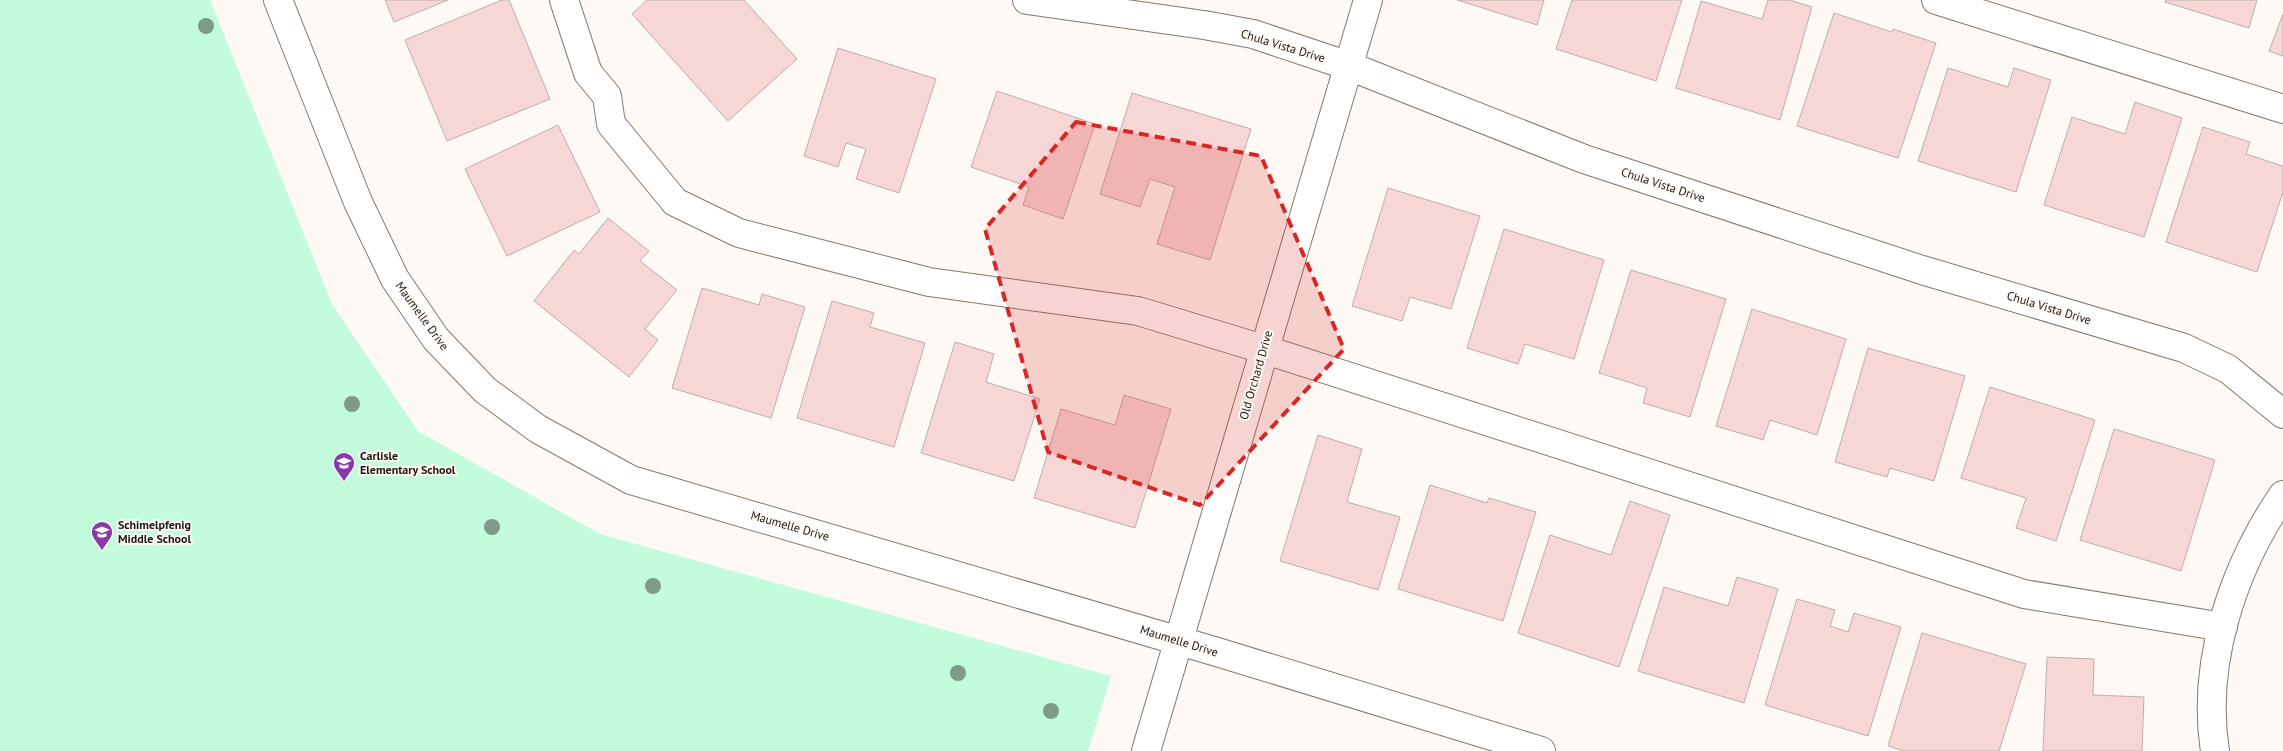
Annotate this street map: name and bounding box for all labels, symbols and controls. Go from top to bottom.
street label: Chula Vista Drive [1239,26,1327,65]
street label: Chula Vista Drive [1619,164,1707,205]
street label: Maumelle Drive [393,279,452,353]
street label: Chula Vista Drive [2005,288,2093,327]
street label: Old Orchard Drive [1236,328,1275,421]
place label: Carlisle Elementary School [360,448,456,477]
school or university icon: Carlisle Elementary School [332,451,356,482]
street label: Maumelle Drive [749,507,831,544]
place label: Schimelpfenig Middle School [118,517,191,546]
school or university icon: Schimelpfenig Middle School [90,520,114,551]
street label: Maumelle Drive [1138,622,1220,660]

